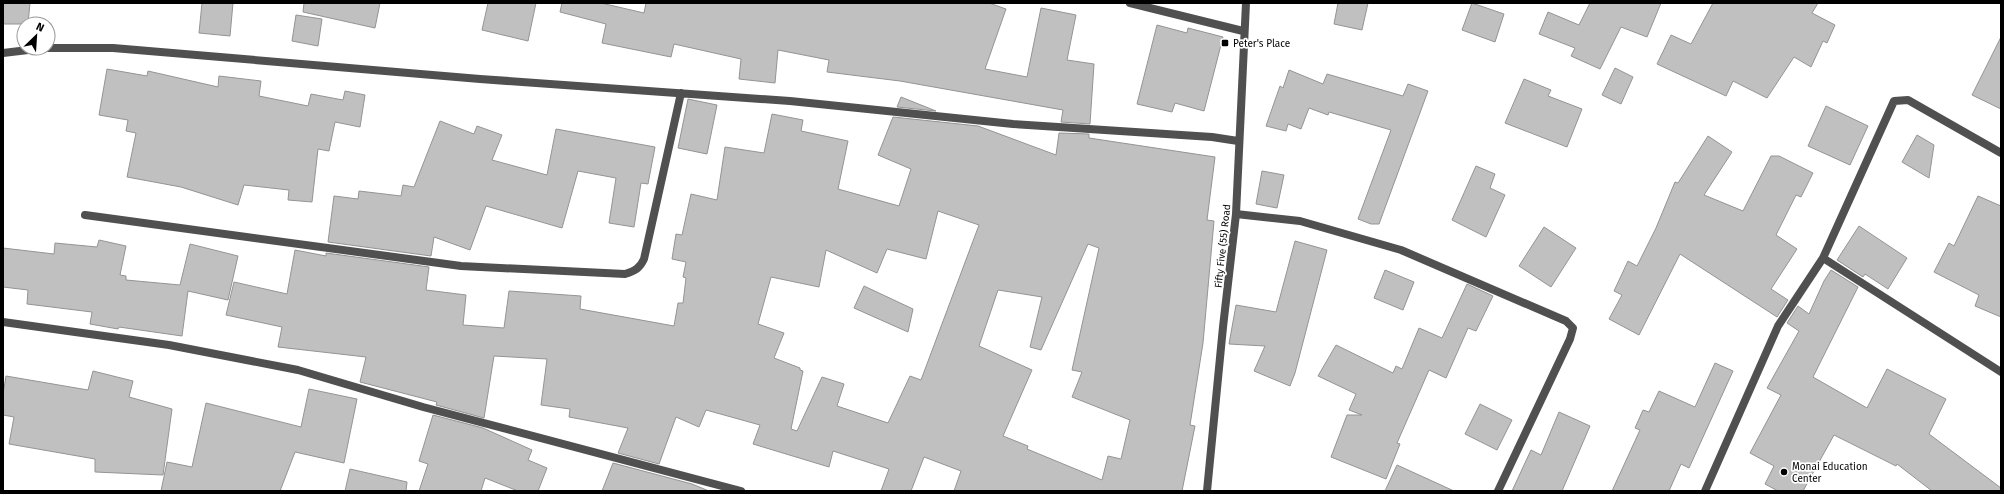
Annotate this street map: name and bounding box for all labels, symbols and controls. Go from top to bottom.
north arrow [16,16,56,56]
text: N [34,20,46,35]
marker: Peter's Place [1220,38,1230,48]
place label: Peter's Place [1233,38,1290,50]
street label: Fifty Five (55) Road [1212,203,1233,289]
place label: Monai Education Center [1792,461,1868,485]
marker: Monai Education Center [1779,467,1789,477]

